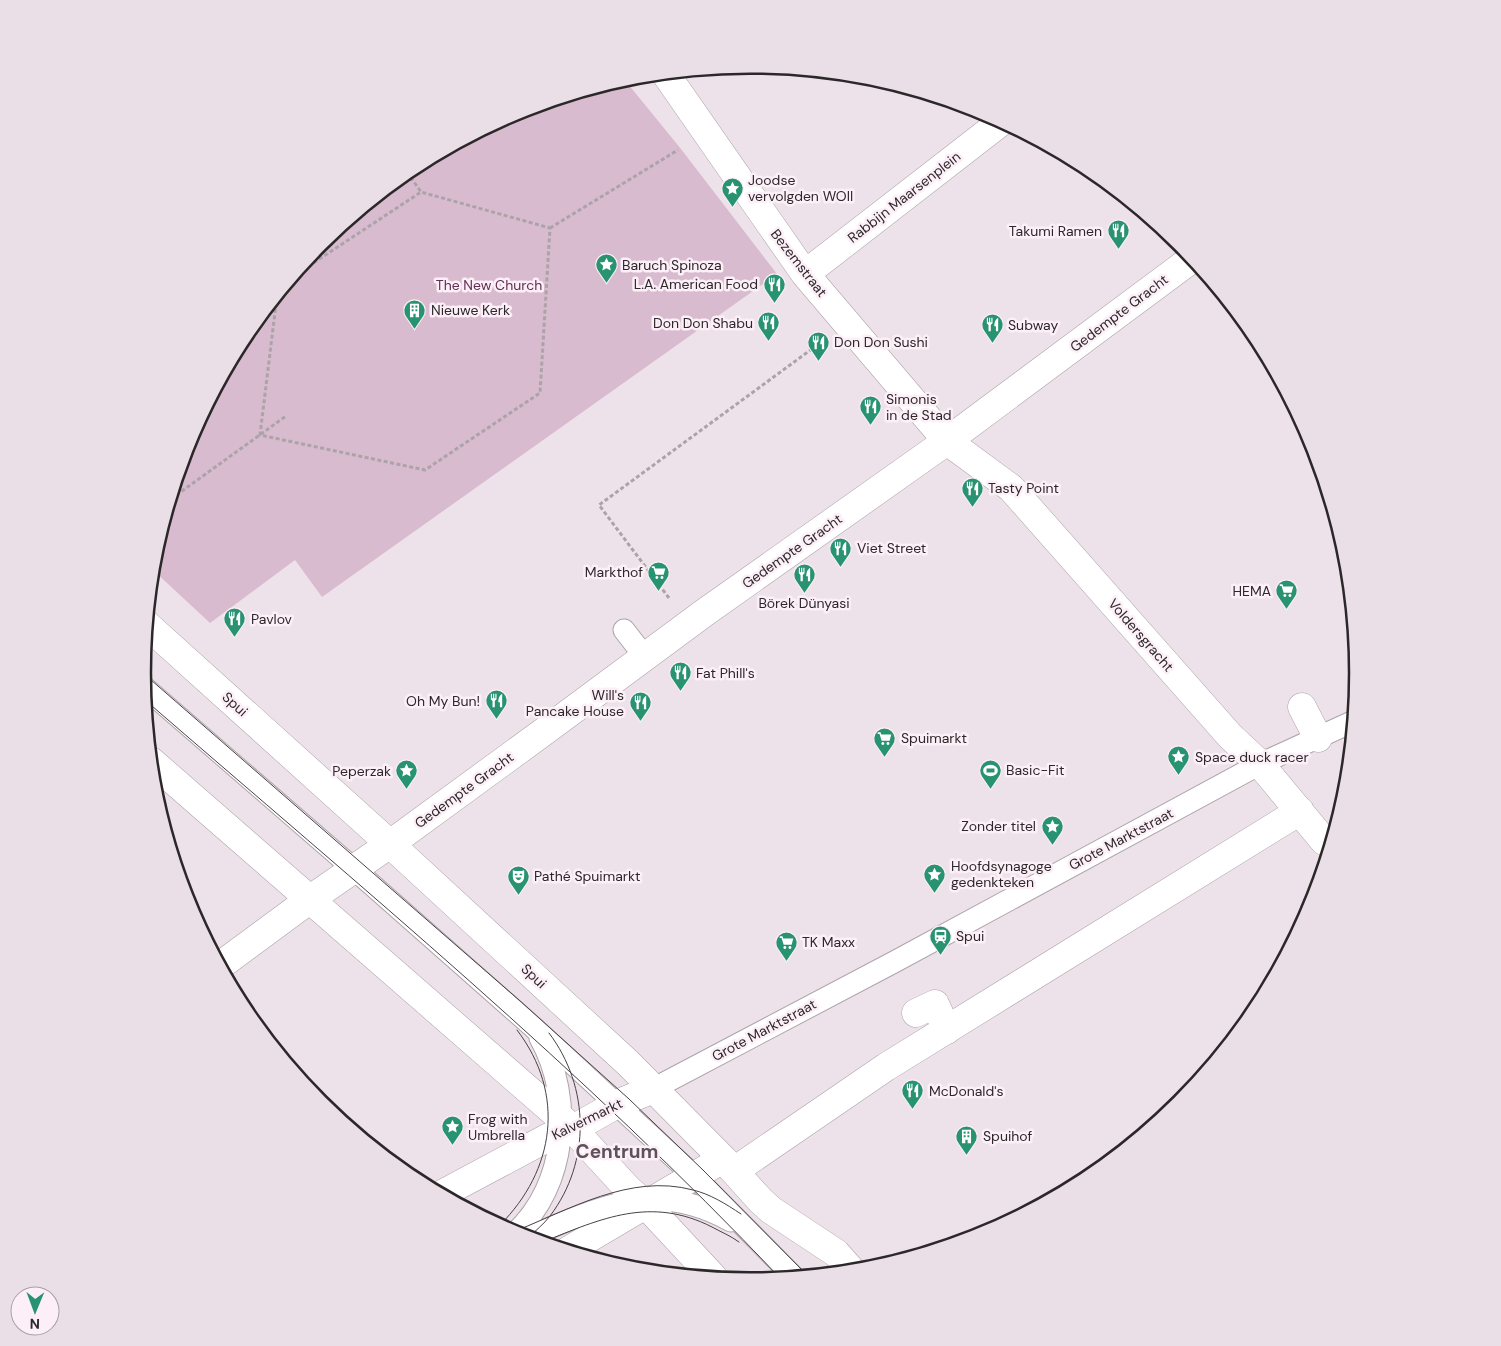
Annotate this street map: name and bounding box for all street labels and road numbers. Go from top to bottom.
street label: Rabbijn Maarsenplein [844,147,964,247]
street label: Bezemstraat [767,225,831,301]
street label: Gedempte Gracht [1066,270,1172,356]
street label: Gedempte Gracht [738,510,846,592]
street label: Voldersgracht [1104,595,1178,675]
street label: Spui [218,688,252,720]
street label: Gedempte Gracht [411,748,517,832]
street label: Grote Marktstraat [1066,804,1176,874]
street label: Spui [518,960,550,992]
street label: Grote Marktstraat [709,995,819,1065]
street label: Kalvermarkt [549,1094,625,1144]

